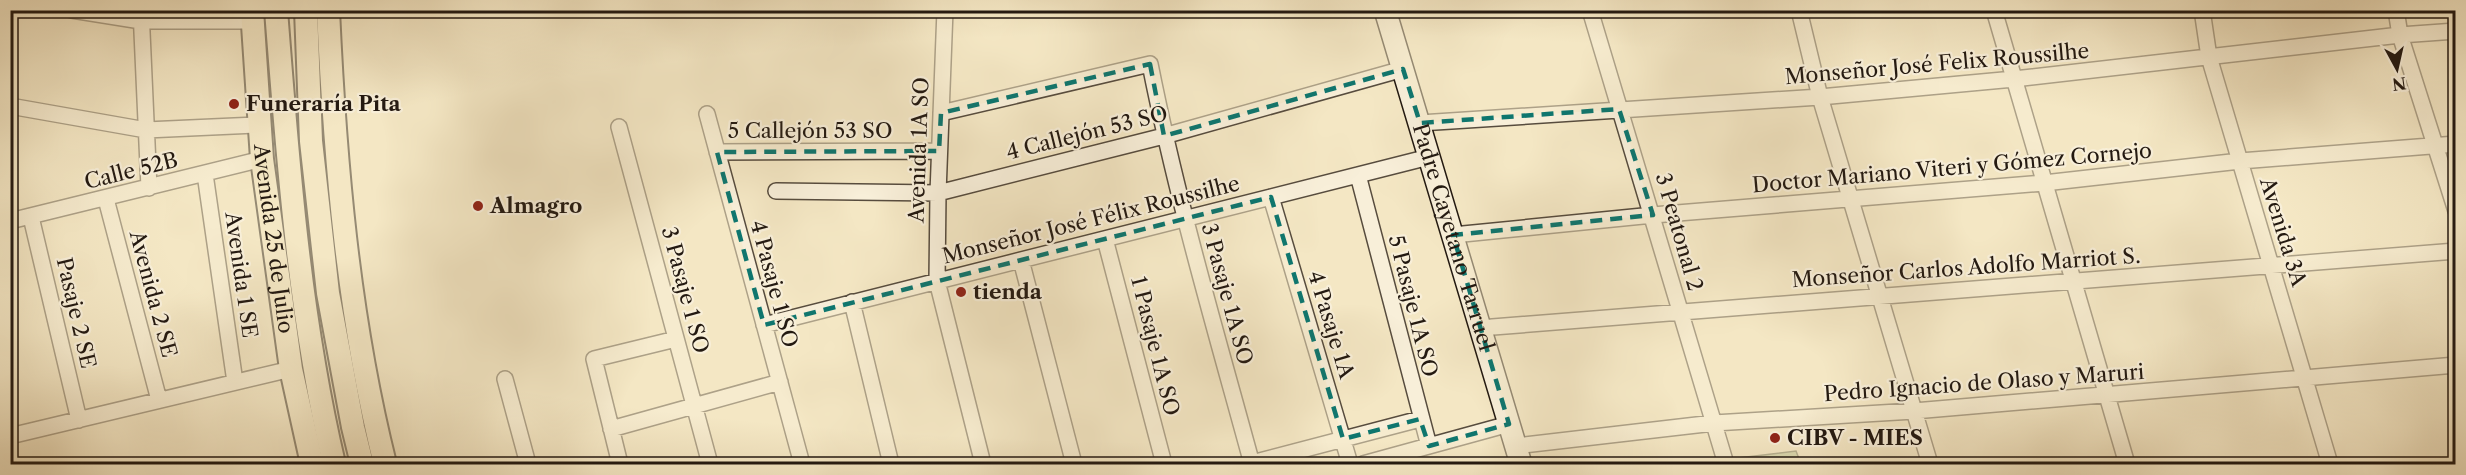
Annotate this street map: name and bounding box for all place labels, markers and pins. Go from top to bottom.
place label: Funeraría Pita [246,91,402,116]
marker: Funeraría Pita [227,97,241,111]
place label: Almagro [489,193,582,218]
marker: Almagro [471,199,485,213]
place label: tienda [973,279,1043,304]
marker: tienda [954,285,968,299]
place label: CIBV - MIES [1787,425,1923,450]
marker: CIBV - MIES [1768,431,1782,445]

